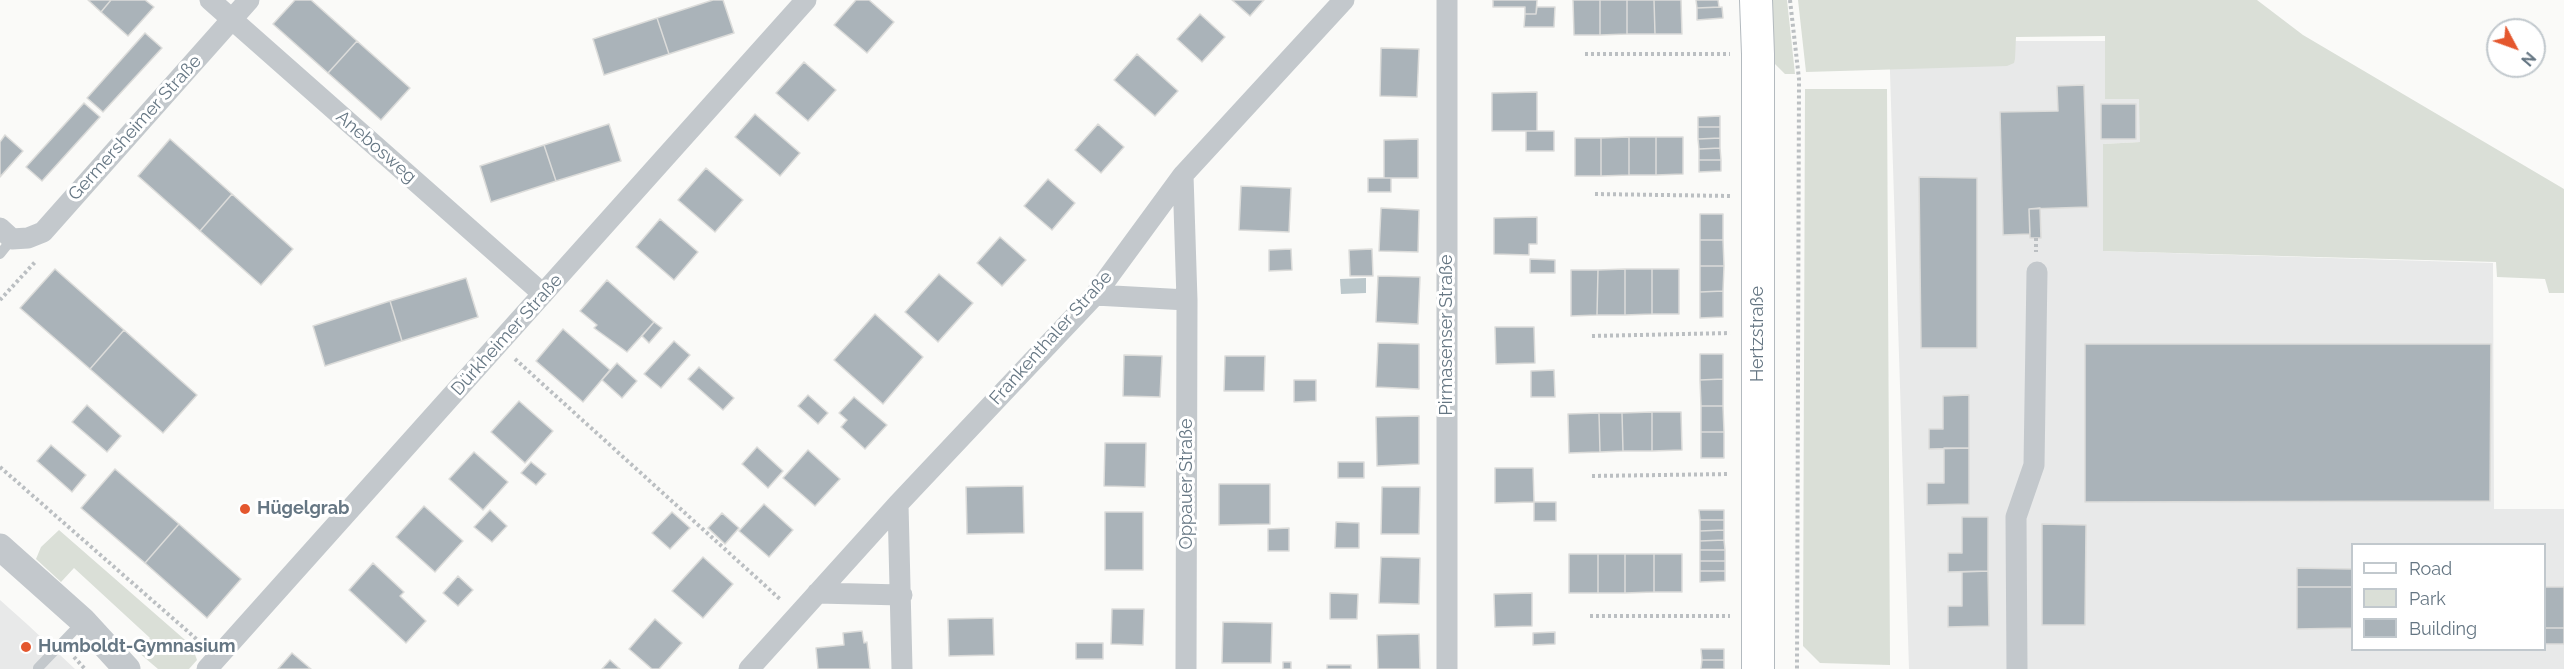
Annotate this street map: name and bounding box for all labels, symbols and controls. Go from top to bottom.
north arrow [2486,18,2546,78]
text: N [2517,48,2540,70]
street label: Germersheimer Straße [64,51,206,205]
street label: Anebosweg [331,106,421,188]
street label: Pirmasenser Straße [1436,254,1458,416]
street label: Frankenthaler Straße [985,267,1117,409]
street label: Dürkheimer Straße [447,270,567,400]
street label: Hertzstraße [1747,286,1769,382]
street label: Oppauer Straße [1176,418,1198,550]
place label: Hügelgrab [257,498,350,520]
marker: Hügelgrab [238,502,252,516]
legend [2351,543,2546,651]
text: Road [2409,558,2452,579]
text: Park [2409,588,2446,609]
text: Building [2409,618,2477,639]
place label: Humboldt-Gymnasium [38,636,235,658]
marker: Humboldt-Gymnasium [19,640,33,654]

